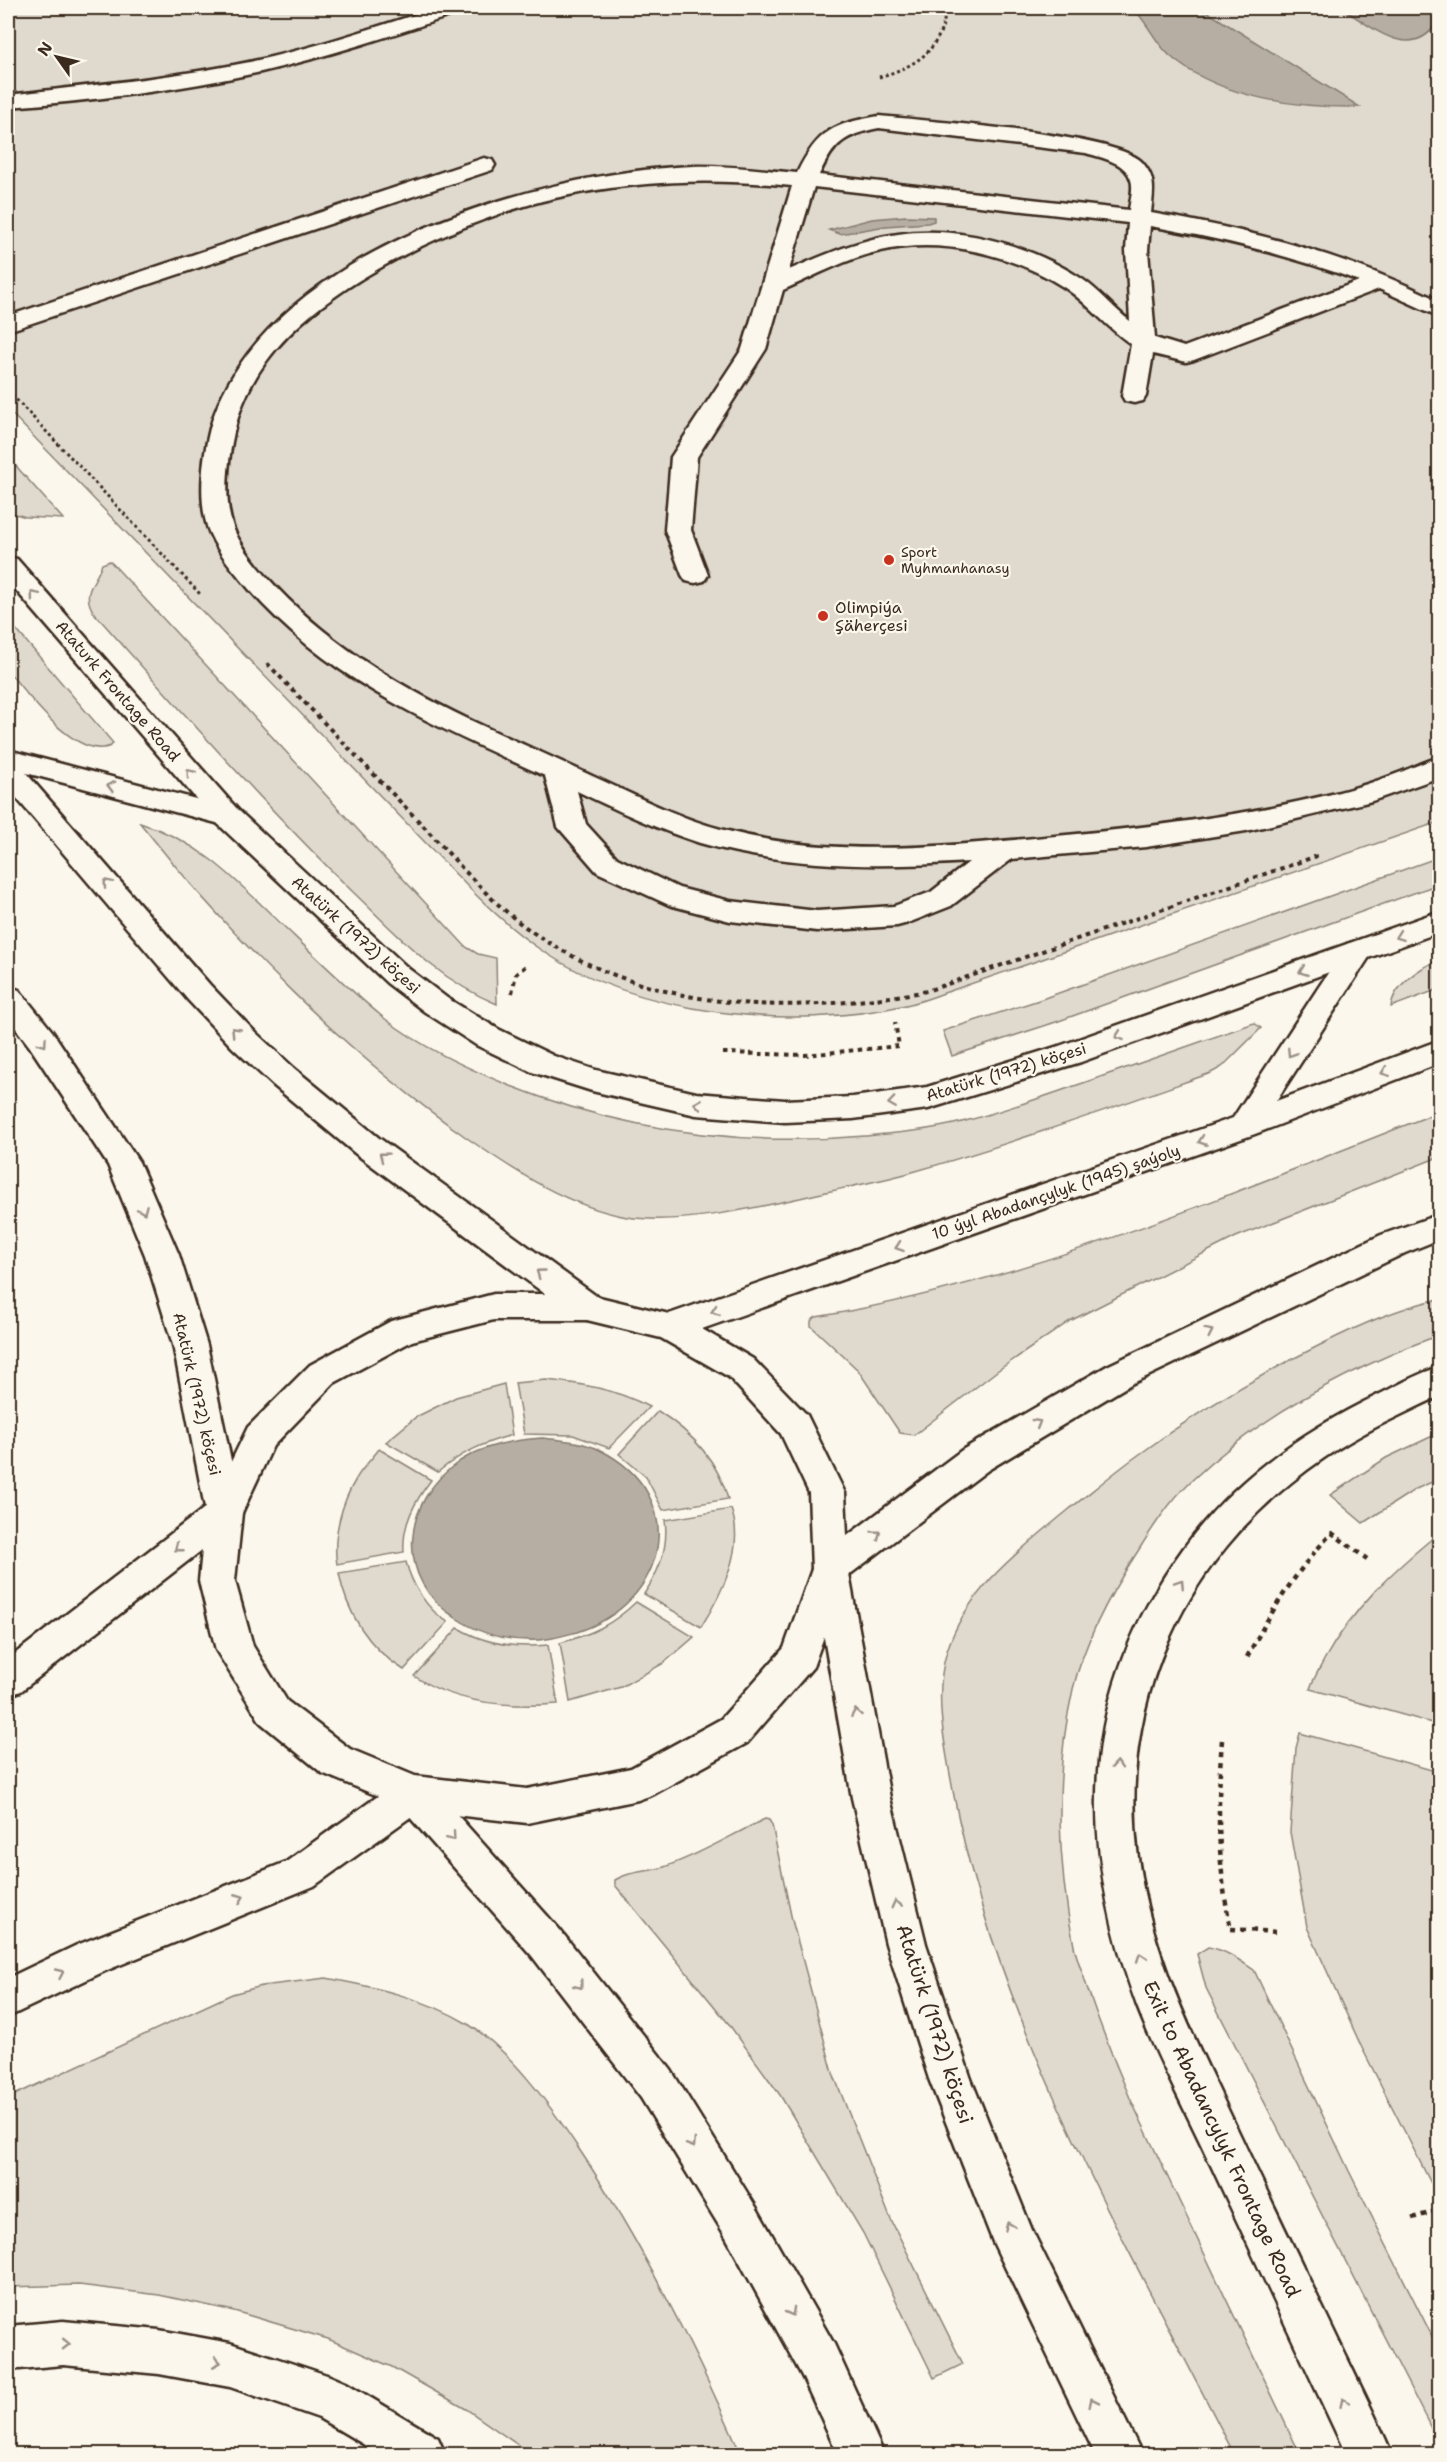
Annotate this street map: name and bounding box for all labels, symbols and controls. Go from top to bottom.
north arrow [27,27,87,87]
text: N [33,38,57,60]
place label: Sport Myhmanhanasy [901,543,1009,577]
marker: Sport Myhmanhanasy [882,553,896,567]
one-way arrow [30,590,41,601]
place label: Olimpiýa Şäherçesi [835,597,908,636]
marker: Olimpiýa Şäherçesi [816,609,830,623]
street label: Ataturk Frontage Road [51,616,185,766]
one-way arrow [186,769,197,780]
one-way arrow [106,781,117,793]
street label: Atatürk (1972) köçesi [287,871,425,999]
one-way arrow [103,880,114,890]
one-way arrow [1394,929,1404,942]
one-way arrow [1298,963,1308,976]
one-way arrow [231,1027,242,1038]
one-way arrow [1114,1029,1125,1042]
one-way arrow [36,1036,47,1047]
street label: Atatürk (1972) köçesi [923,1038,1089,1106]
one-way arrow [1287,1047,1299,1057]
one-way arrow [1380,1065,1391,1077]
one-way arrow [887,1096,897,1108]
one-way arrow [693,1098,702,1110]
one-way arrow [1197,1133,1208,1146]
street label: 10 ýyl Abadançylyk (1945) şaýoly [929,1140,1183,1244]
one-way arrow [379,1153,390,1164]
one-way arrow [136,1203,148,1214]
one-way arrow [894,1239,905,1252]
one-way arrow [535,1269,546,1280]
one-way arrow [710,1304,721,1317]
street label: Atatürk (1972) köçesi [168,1310,226,1478]
one-way arrow [1203,1327,1214,1339]
one-way arrow [1031,1419,1041,1431]
one-way arrow [870,1530,881,1541]
one-way arrow [173,1541,184,1552]
one-way arrow [1173,1579,1184,1590]
one-way arrow [850,1708,863,1718]
one-way arrow [1110,1760,1123,1769]
one-way arrow [445,1830,456,1841]
one-way arrow [234,1893,245,1905]
one-way arrow [891,1899,904,1909]
street label: Atatürk (1972) köçesi [890,1921,980,2127]
one-way arrow [1135,1952,1148,1963]
one-way arrow [54,1969,65,1981]
street label: Exit to Abadancylyk Frontage Road [1137,1976,1307,2302]
one-way arrow [571,1979,582,1990]
one-way arrow [685,2138,697,2148]
one-way arrow [1004,2221,1016,2232]
one-way arrow [784,2306,795,2316]
one-way arrow [61,2338,70,2351]
one-way arrow [212,2356,221,2368]
one-way arrow [1089,2397,1101,2408]
one-way arrow [1339,2397,1351,2408]

